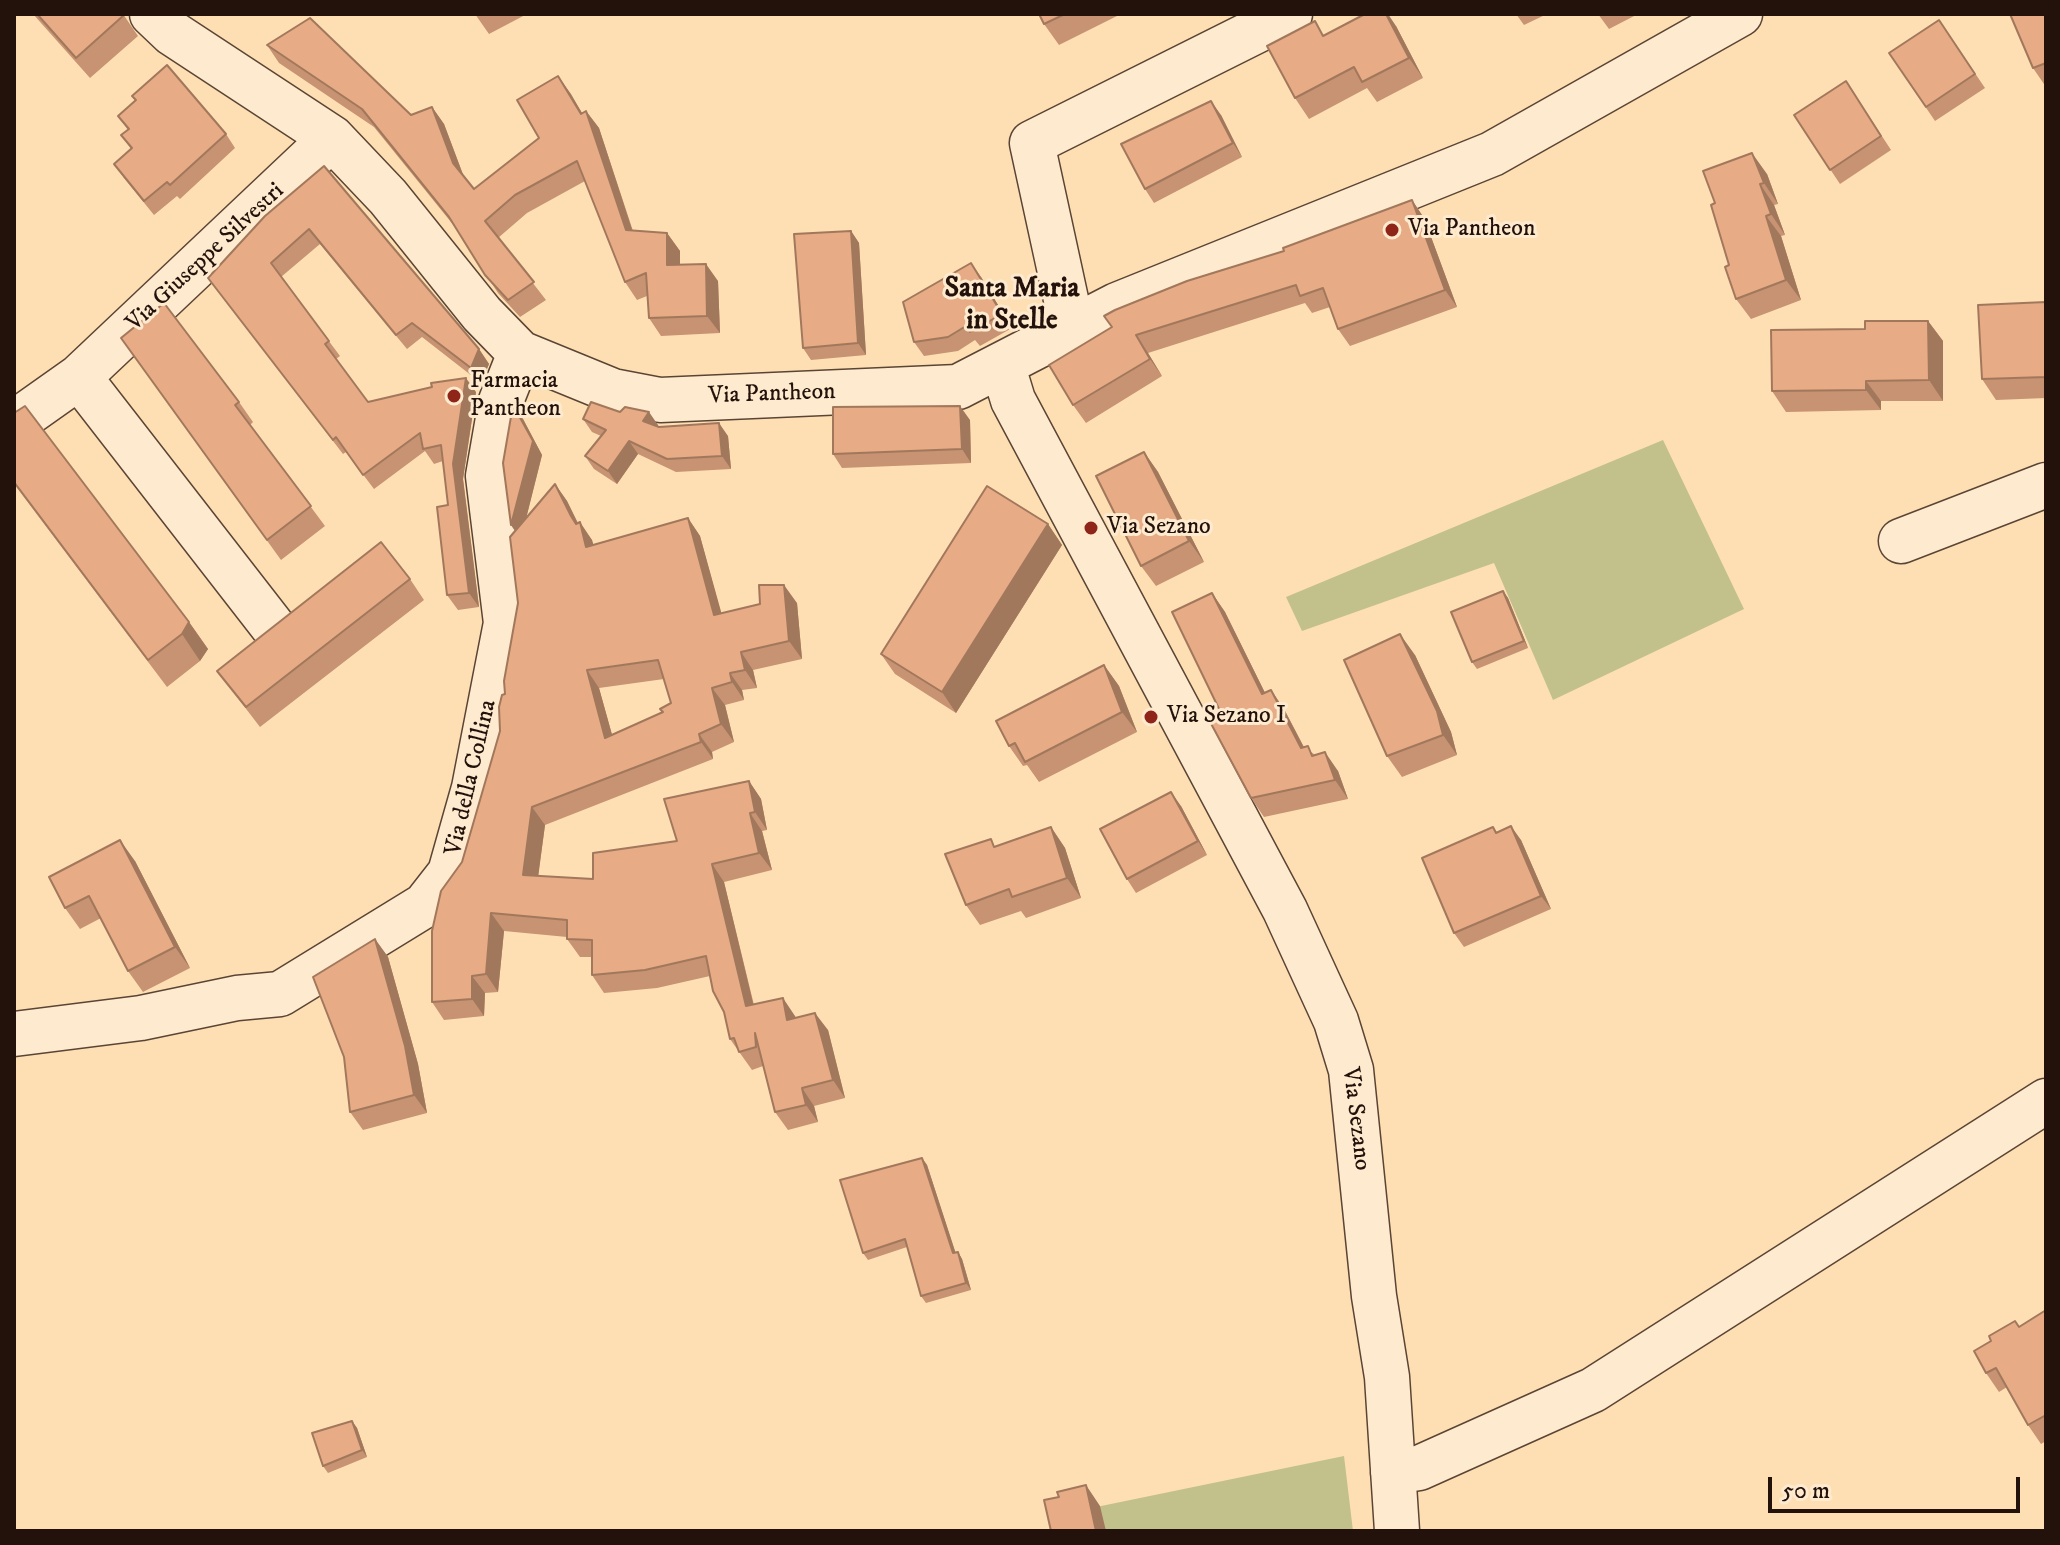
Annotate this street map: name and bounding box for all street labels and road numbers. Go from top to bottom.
street label: Via Giuseppe Silvestri [121,177,291,339]
street label: Via Pantheon [708,378,836,412]
street label: Via della Collina [440,697,504,859]
street label: Via Sezano [1334,1066,1376,1172]

